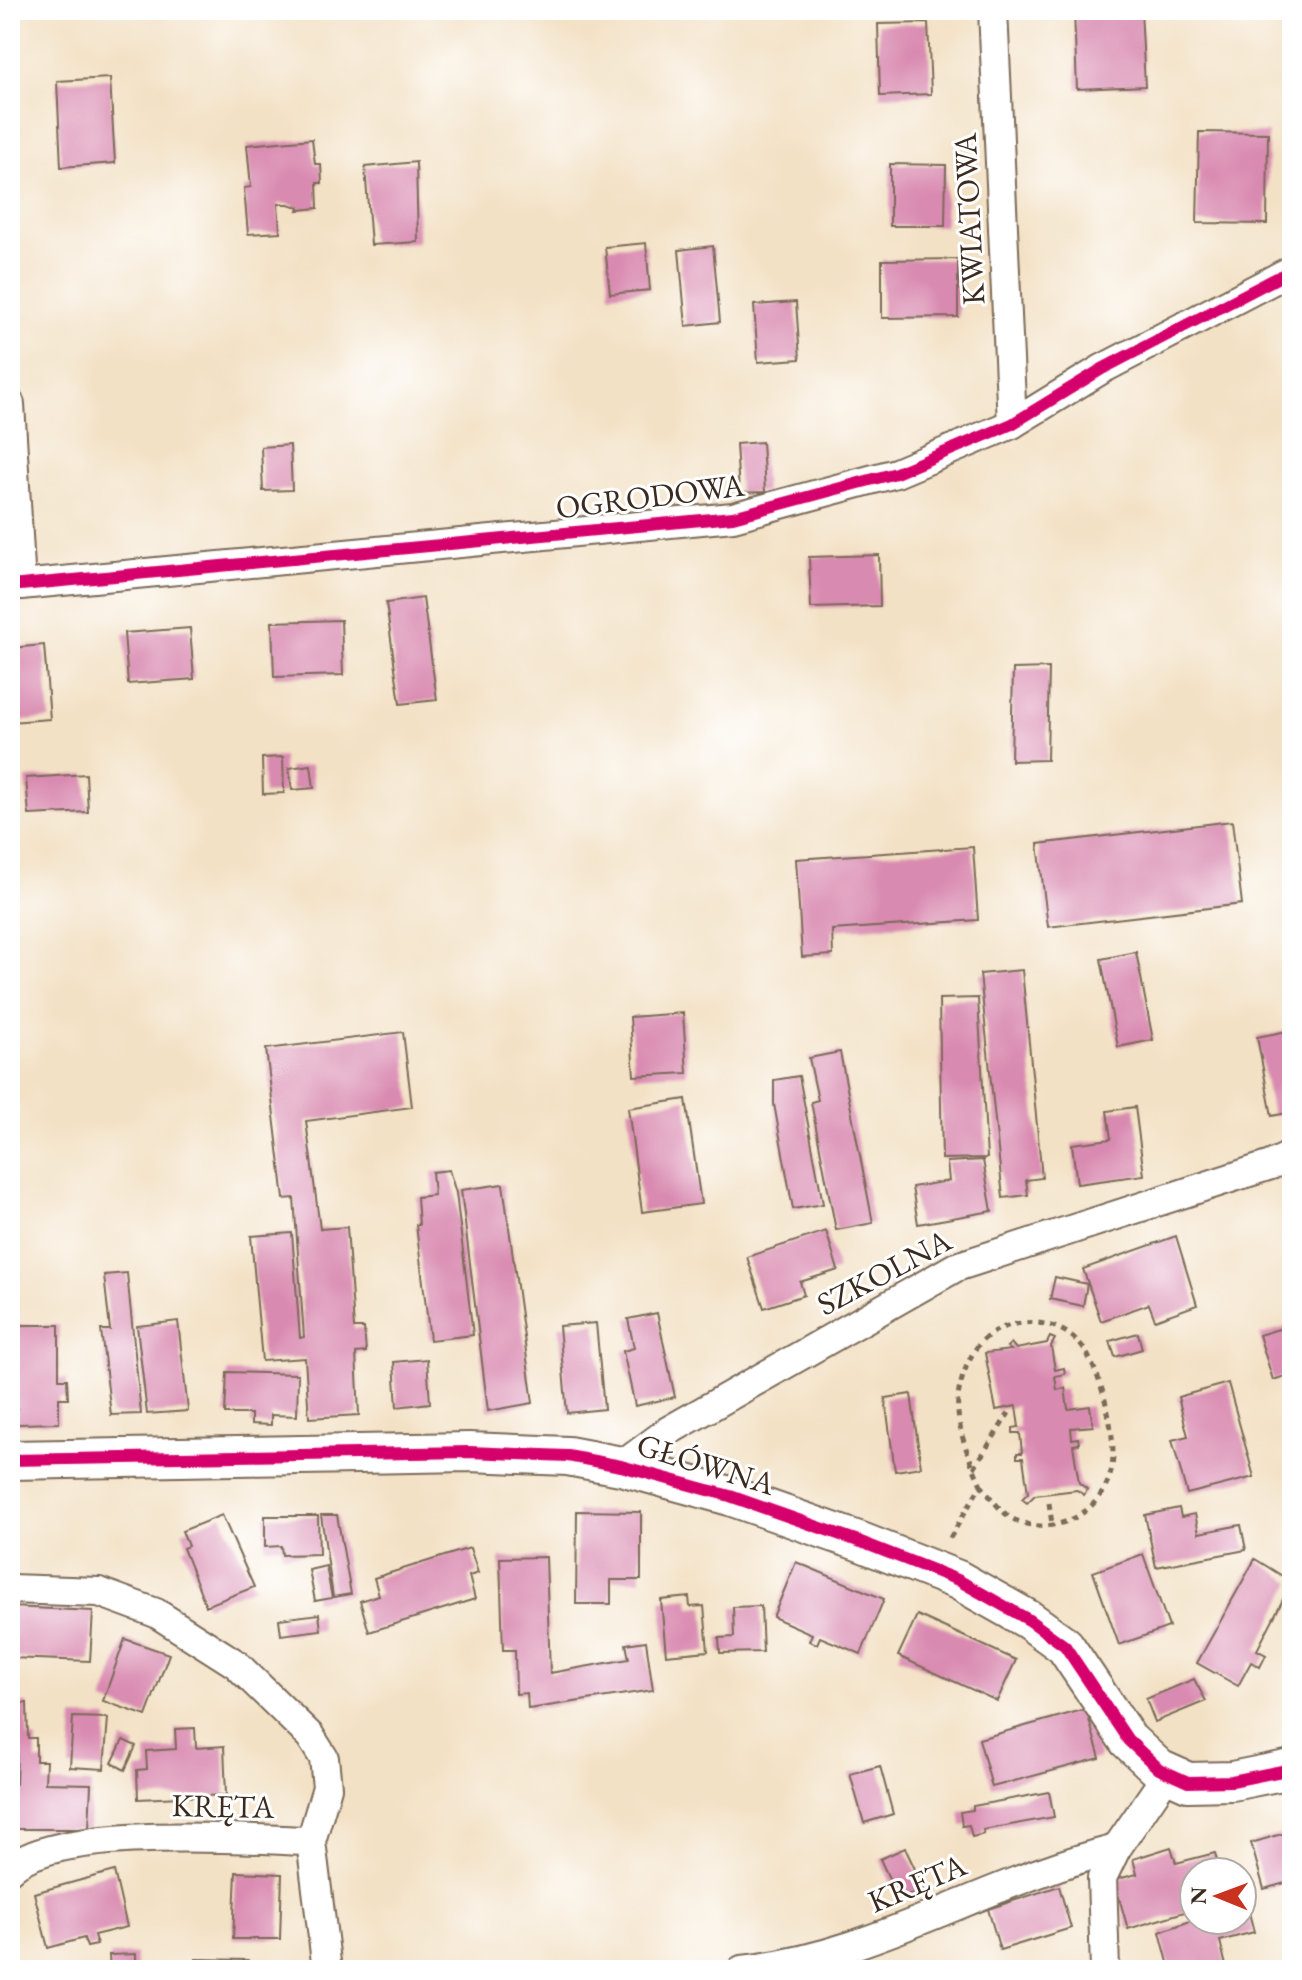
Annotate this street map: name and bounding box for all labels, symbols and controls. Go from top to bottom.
street label: KWIATOWA [943,131,994,306]
street label: OGRODOWA [553,463,748,528]
street label: SZKOLNA [809,1219,959,1325]
street label: GŁÓWNA [632,1423,781,1505]
street label: KRĘTA [171,1784,276,1828]
street label: KRĘTA [862,1843,973,1922]
north arrow [1178,1856,1258,1936]
text: N [1184,1886,1213,1905]

